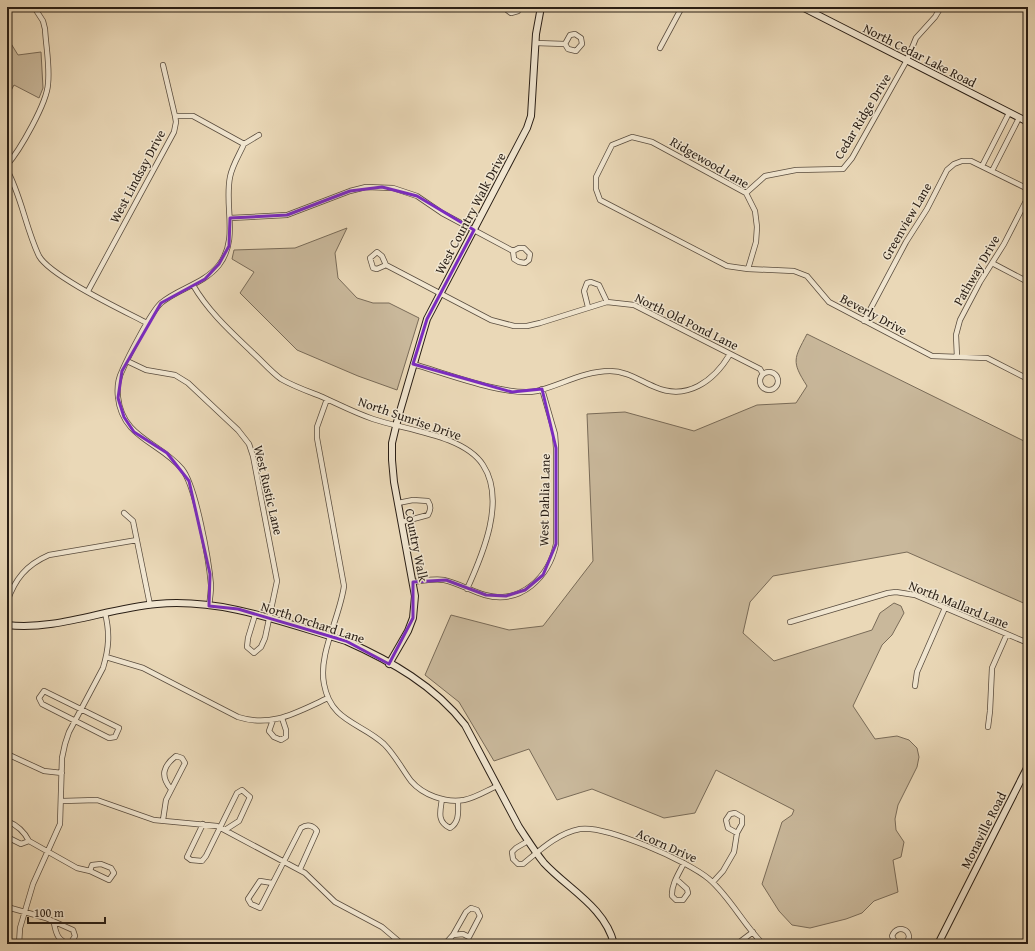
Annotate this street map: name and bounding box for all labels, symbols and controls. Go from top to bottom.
street label: North Cedar Lake Road [860,19,980,92]
street label: Cedar Ridge Drive [829,70,896,163]
street label: West Lindsay Drive [105,126,170,226]
street label: Ridgewood Lane [667,132,753,193]
street label: West Country Walk Drive [430,149,511,278]
street label: Greenview Lane [877,179,936,263]
street label: Pathway Drive [949,231,1004,309]
street label: North Old Pond Lane [632,288,742,355]
street label: Beverly Drive [837,289,911,340]
street label: North Sunrise Drive [356,392,464,445]
street label: West Rustic Lane [249,443,288,537]
street label: West Dahlia Lane [534,453,555,547]
street label: Country Walk [400,507,433,584]
street label: North Mallard Lane [906,576,1012,633]
street label: North Orchard Lane [258,597,367,648]
street label: Monaville Road [956,788,1011,872]
street label: Acorn Drive [633,824,700,867]
scale bar [28,899,105,925]
text: 100 m [34,904,64,921]

